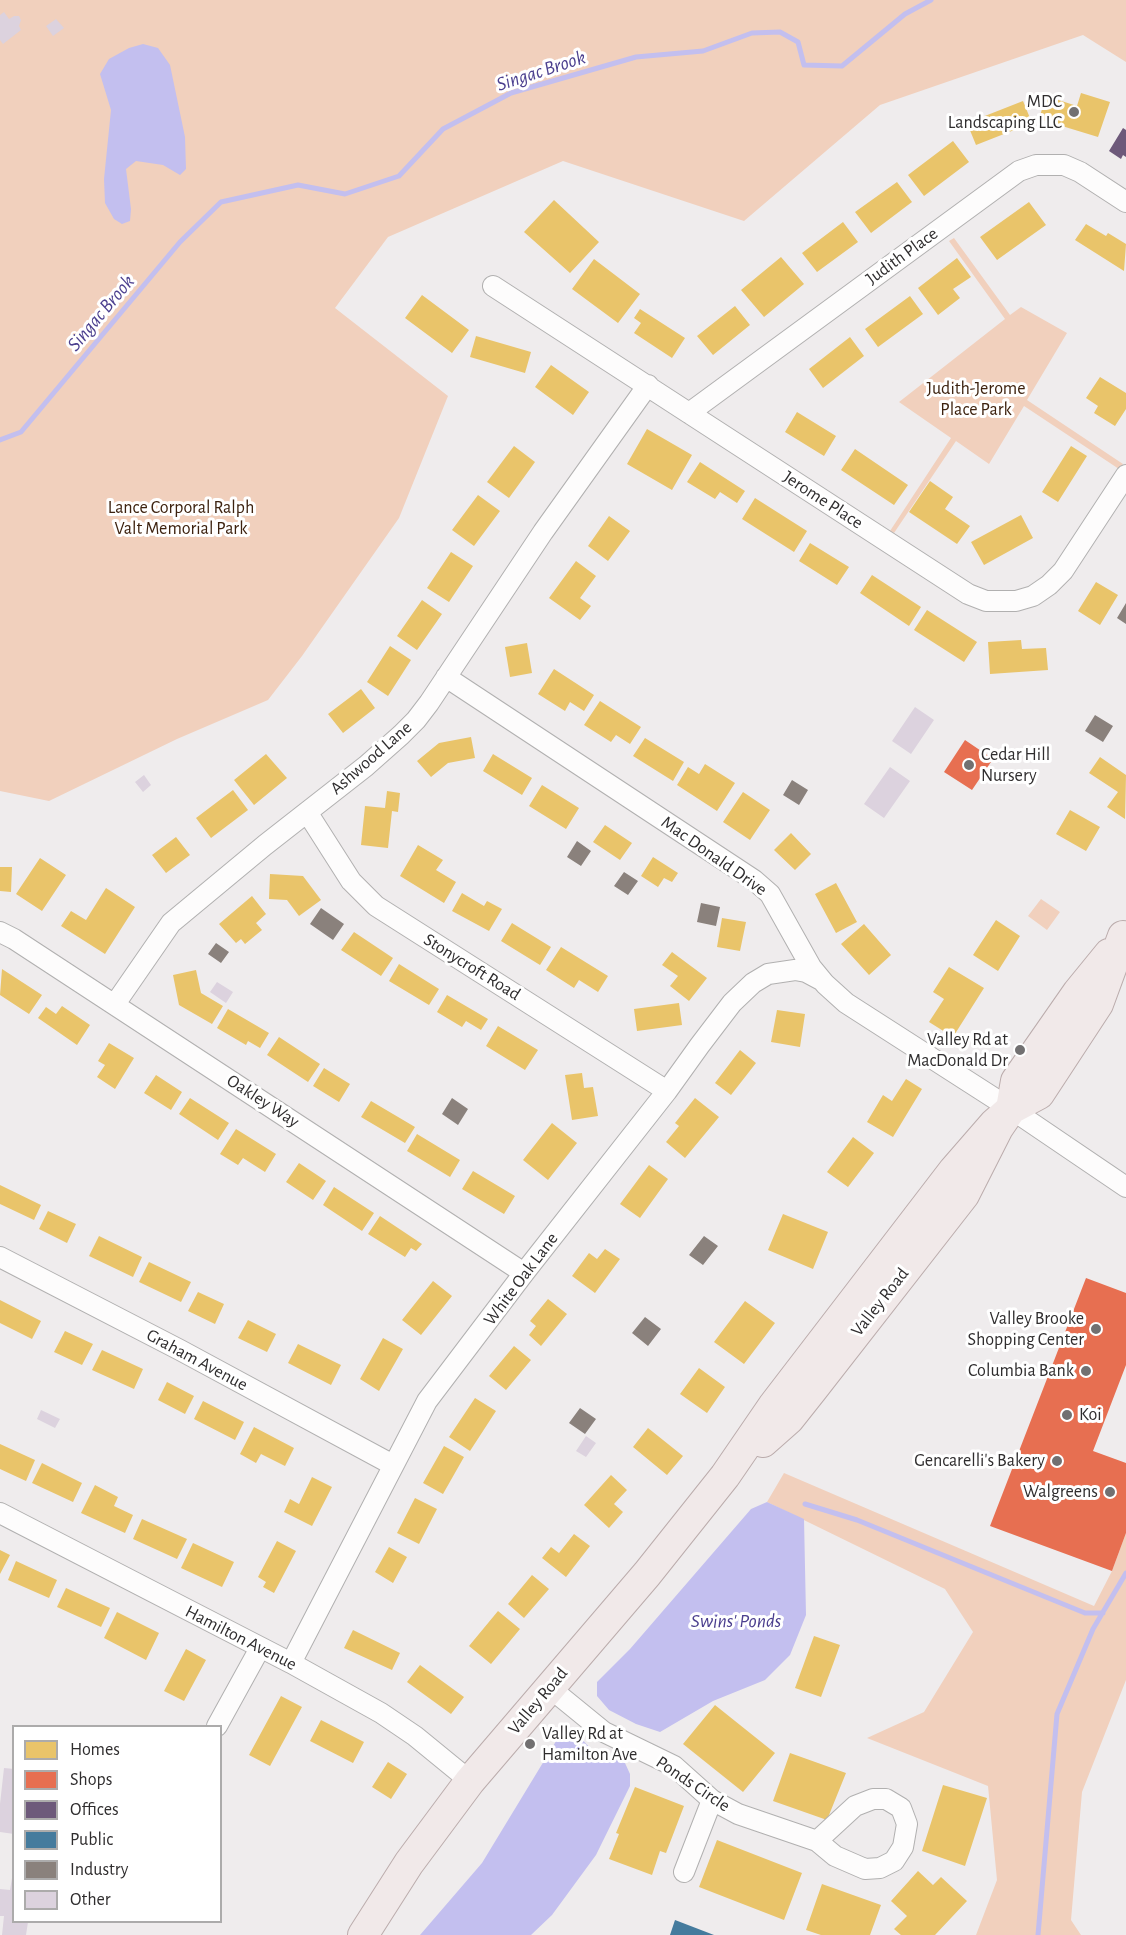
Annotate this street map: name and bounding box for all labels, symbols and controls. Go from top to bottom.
water label: Singac Brook [493,45,589,97]
place label: MDC Landscaping LLC [948,91,1062,134]
marker: MDC Landscaping LLC [1067,105,1081,119]
street label: Judith Place [862,223,942,289]
water label: Singac Brook [62,270,140,356]
park label: Judith-Jerome Place Park [927,378,1025,420]
street label: Jerome Place [779,466,867,534]
park label: Lance Corporal Ralph Valt Memorial Park [108,497,254,540]
street label: Ashwood Lane [326,717,416,799]
place label: Cedar Hill Nursery [981,744,1050,786]
marker: Cedar Hill Nursery [962,758,976,772]
street label: Mac Donald Drive [657,812,771,900]
street label: Stonycroft Road [420,929,524,1005]
place label: Valley Rd at MacDonald Dr [907,1029,1008,1072]
marker: Valley Rd at MacDonald Dr [1013,1043,1027,1057]
street label: Oakley Way [223,1070,303,1132]
street label: White Oak Lane [479,1228,563,1330]
street label: Valley Road [847,1263,913,1341]
place label: Valley Brooke Shopping Center [968,1308,1084,1350]
marker: Valley Brooke Shopping Center [1089,1322,1103,1336]
street label: Graham Avenue [143,1324,251,1396]
place label: Columbia Bank [968,1360,1074,1382]
marker: Columbia Bank [1079,1364,1093,1378]
place label: Koi [1079,1404,1102,1426]
marker: Koi [1060,1408,1074,1422]
place label: Gencarelli's Bakery [914,1450,1045,1472]
marker: Gencarelli's Bakery [1050,1454,1064,1468]
place label: Walgreens [1023,1481,1098,1503]
marker: Walgreens [1103,1485,1117,1499]
street label: Hamilton Avenue [182,1601,300,1675]
water label: Swins' Ponds [691,1609,781,1633]
street label: Valley Road [504,1663,572,1739]
place label: Valley Rd at Hamilton Ave [542,1723,637,1766]
legend [12,1725,222,1923]
marker: Valley Rd at Hamilton Ave [523,1737,537,1751]
text: Homes [70,1741,120,1759]
street label: Ponds Circle [652,1751,734,1817]
text: Shops [70,1771,112,1789]
text: Offices [70,1801,119,1819]
text: Public [70,1831,113,1849]
text: Industry [70,1861,129,1879]
text: Other [70,1891,111,1909]

